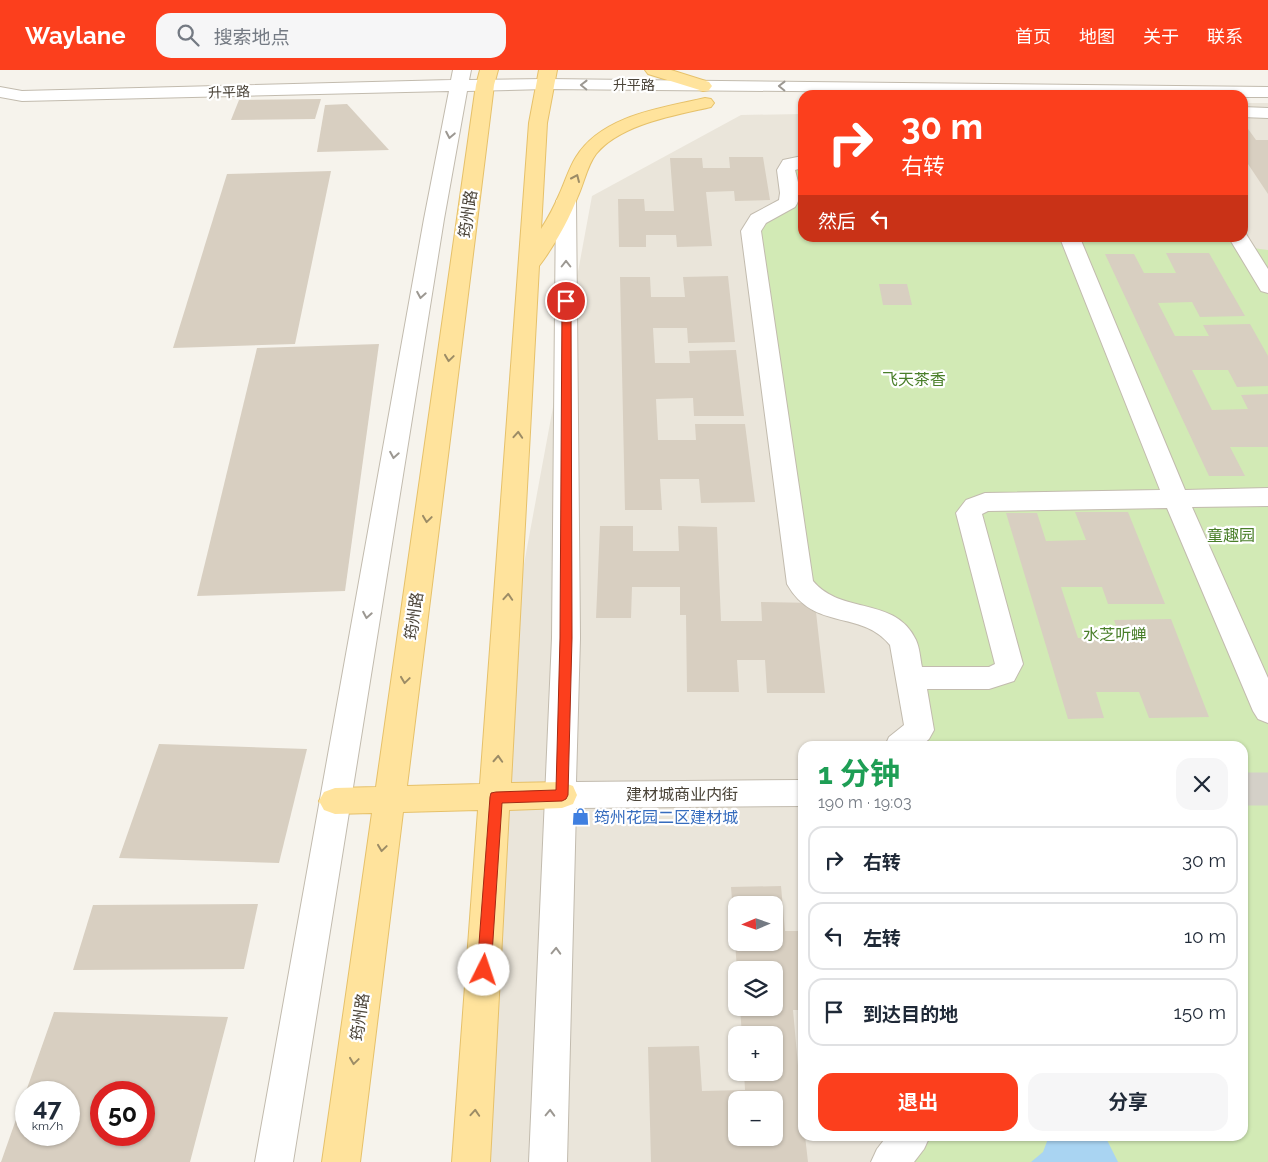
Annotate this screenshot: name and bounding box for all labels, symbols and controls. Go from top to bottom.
search box [156,13,506,58]
text: Waylane [25,21,126,50]
icon: search [174,21,202,49]
text: 搜索地点 [214,26,290,48]
text: 首页 [1015,26,1051,47]
text: 地图 [1079,26,1115,47]
text: 关于 [1143,26,1179,47]
text: 联系 [1207,26,1243,47]
street label: 升平路 [613,77,655,93]
one-way arrow [580,79,588,90]
one-way arrow [778,81,786,91]
street label: 升平路 [208,83,250,101]
text: 30 m [901,106,983,147]
icon: right [818,110,883,175]
one-way arrow [445,131,456,139]
text: 右转 [901,153,945,179]
one-way arrow [569,174,580,183]
street label: 筠州路 [455,189,481,239]
icon: left [866,205,894,233]
text: 然后 [818,210,856,232]
one-way arrow [561,259,571,267]
pin [545,280,587,322]
icon: arrive [552,287,580,315]
one-way arrow [417,291,427,299]
one-way arrow [444,354,454,362]
park label: 飞天茶香 [882,370,946,389]
one-way arrow [513,431,524,439]
one-way arrow [389,452,400,460]
one-way arrow [422,515,433,523]
park label: 童趣园 [1207,526,1255,545]
street label: 筠州路 [401,591,427,641]
one-way arrow [503,593,514,601]
one-way arrow [362,611,372,620]
park label: 水芝听蝉 [1083,625,1147,644]
one-way arrow [400,676,411,684]
one-way arrow [493,755,504,763]
text: 1 分钟 [818,756,900,791]
button: close [1176,758,1228,810]
street label: 建材城商业内街 [626,785,738,804]
text: 190 m · 19:03 [818,793,912,812]
shop icon: 筠州花园二区建材城 [570,807,590,827]
place label: 筠州花园二区建材城 [594,808,738,827]
one-way arrow [378,844,388,853]
icon: right [820,846,848,874]
text: 30 m [1182,849,1226,871]
text: 右转 [863,851,901,873]
north arrow [728,896,782,951]
map controls [728,896,783,1146]
icon: left [820,922,848,950]
text: 10 m [1184,925,1226,947]
text: 左转 [863,927,901,949]
position arrow [457,943,509,995]
one-way arrow [551,947,561,954]
button: layers [728,961,783,1016]
street label: 筠州路 [347,992,373,1042]
icon: arrive [820,998,848,1026]
text: 150 m [1174,1001,1226,1023]
text: 到达目的地 [863,1003,958,1025]
button: + [728,1026,783,1081]
one-way arrow [349,1058,360,1066]
button: 退出 [818,1073,1018,1131]
button: 分享 [1028,1073,1228,1131]
speed limit sign: 50 [90,1081,155,1146]
button: − [728,1091,783,1146]
text: 47 [33,1092,62,1122]
one-way arrow [469,1109,480,1117]
one-way arrow [545,1109,555,1117]
text: km/h [32,1119,63,1133]

